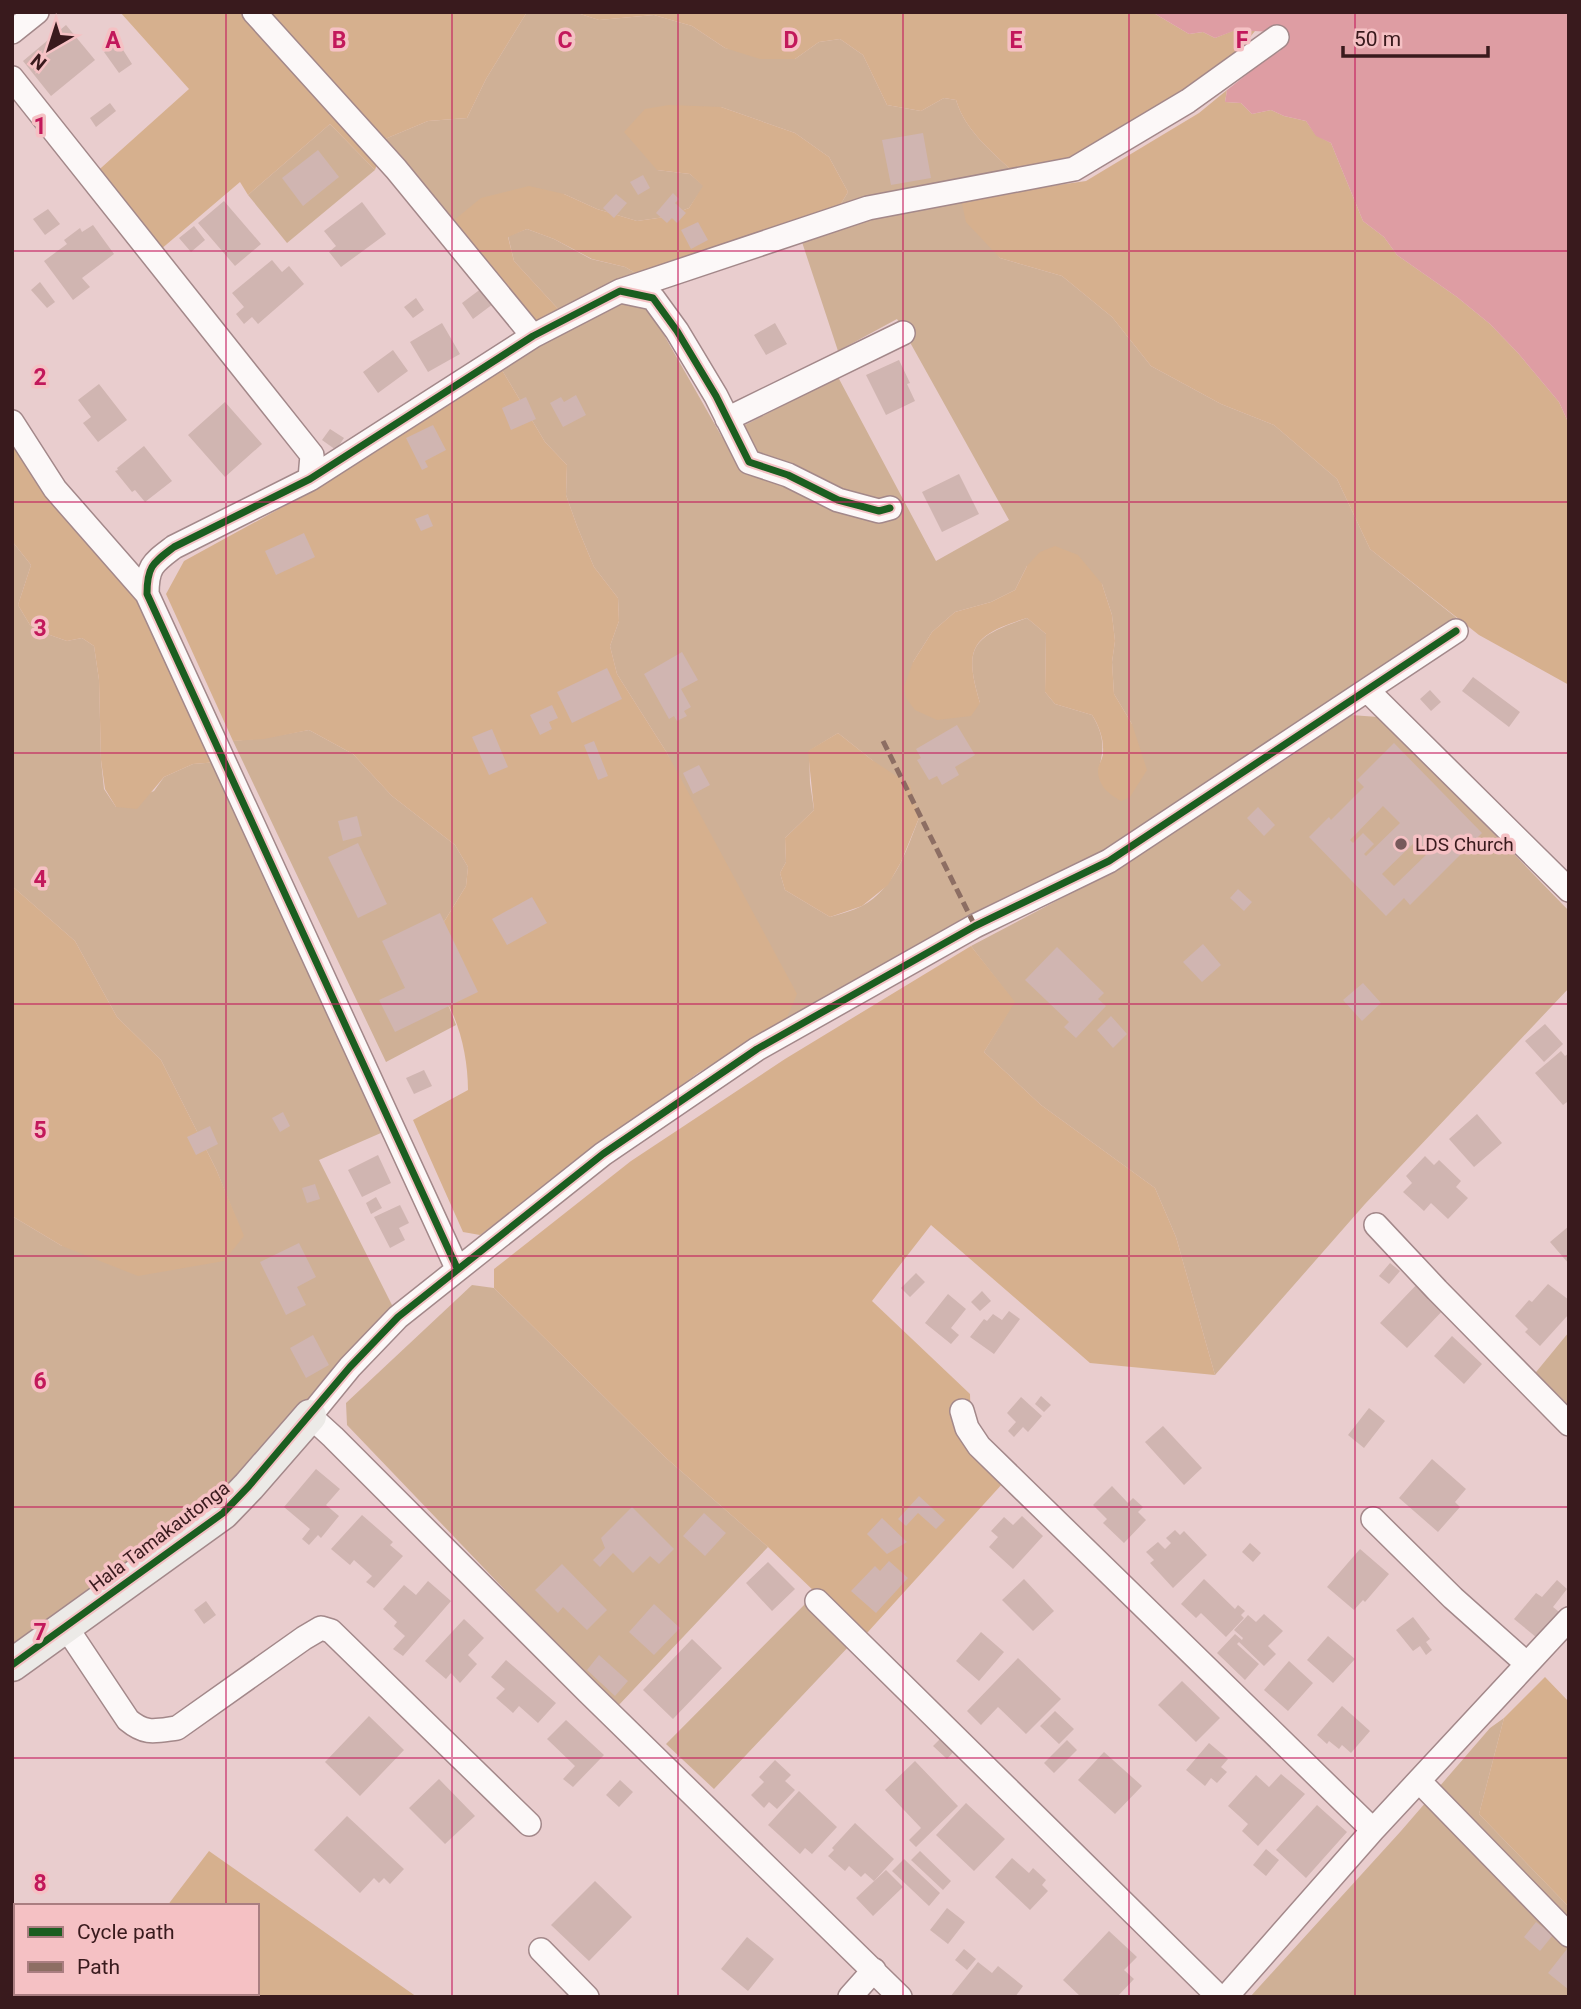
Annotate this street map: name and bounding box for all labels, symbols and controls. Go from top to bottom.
north arrow [14,14,84,84]
scale bar [1343,14,1488,58]
text: A [105,27,121,54]
text: B [332,27,346,54]
text: C [557,27,573,54]
text: D [784,27,798,54]
text: E [1010,27,1023,54]
text: F [1236,27,1249,54]
text: 50 m [1354,27,1401,51]
text: N [26,49,51,75]
text: 1 [33,113,47,140]
text: 2 [33,364,47,391]
text: 3 [33,615,47,642]
place label: LDS Church [1415,833,1514,856]
marker: LDS Church [1393,836,1409,852]
text: 4 [33,866,47,893]
text: 5 [33,1117,47,1144]
text: 6 [33,1368,47,1395]
street label: Hala Tamakautonga [85,1476,234,1597]
text: 7 [33,1619,47,1646]
text: 8 [33,1870,47,1897]
legend [14,1904,259,1995]
text: Cycle path [77,1920,175,1944]
text: Path [77,1955,120,1979]

